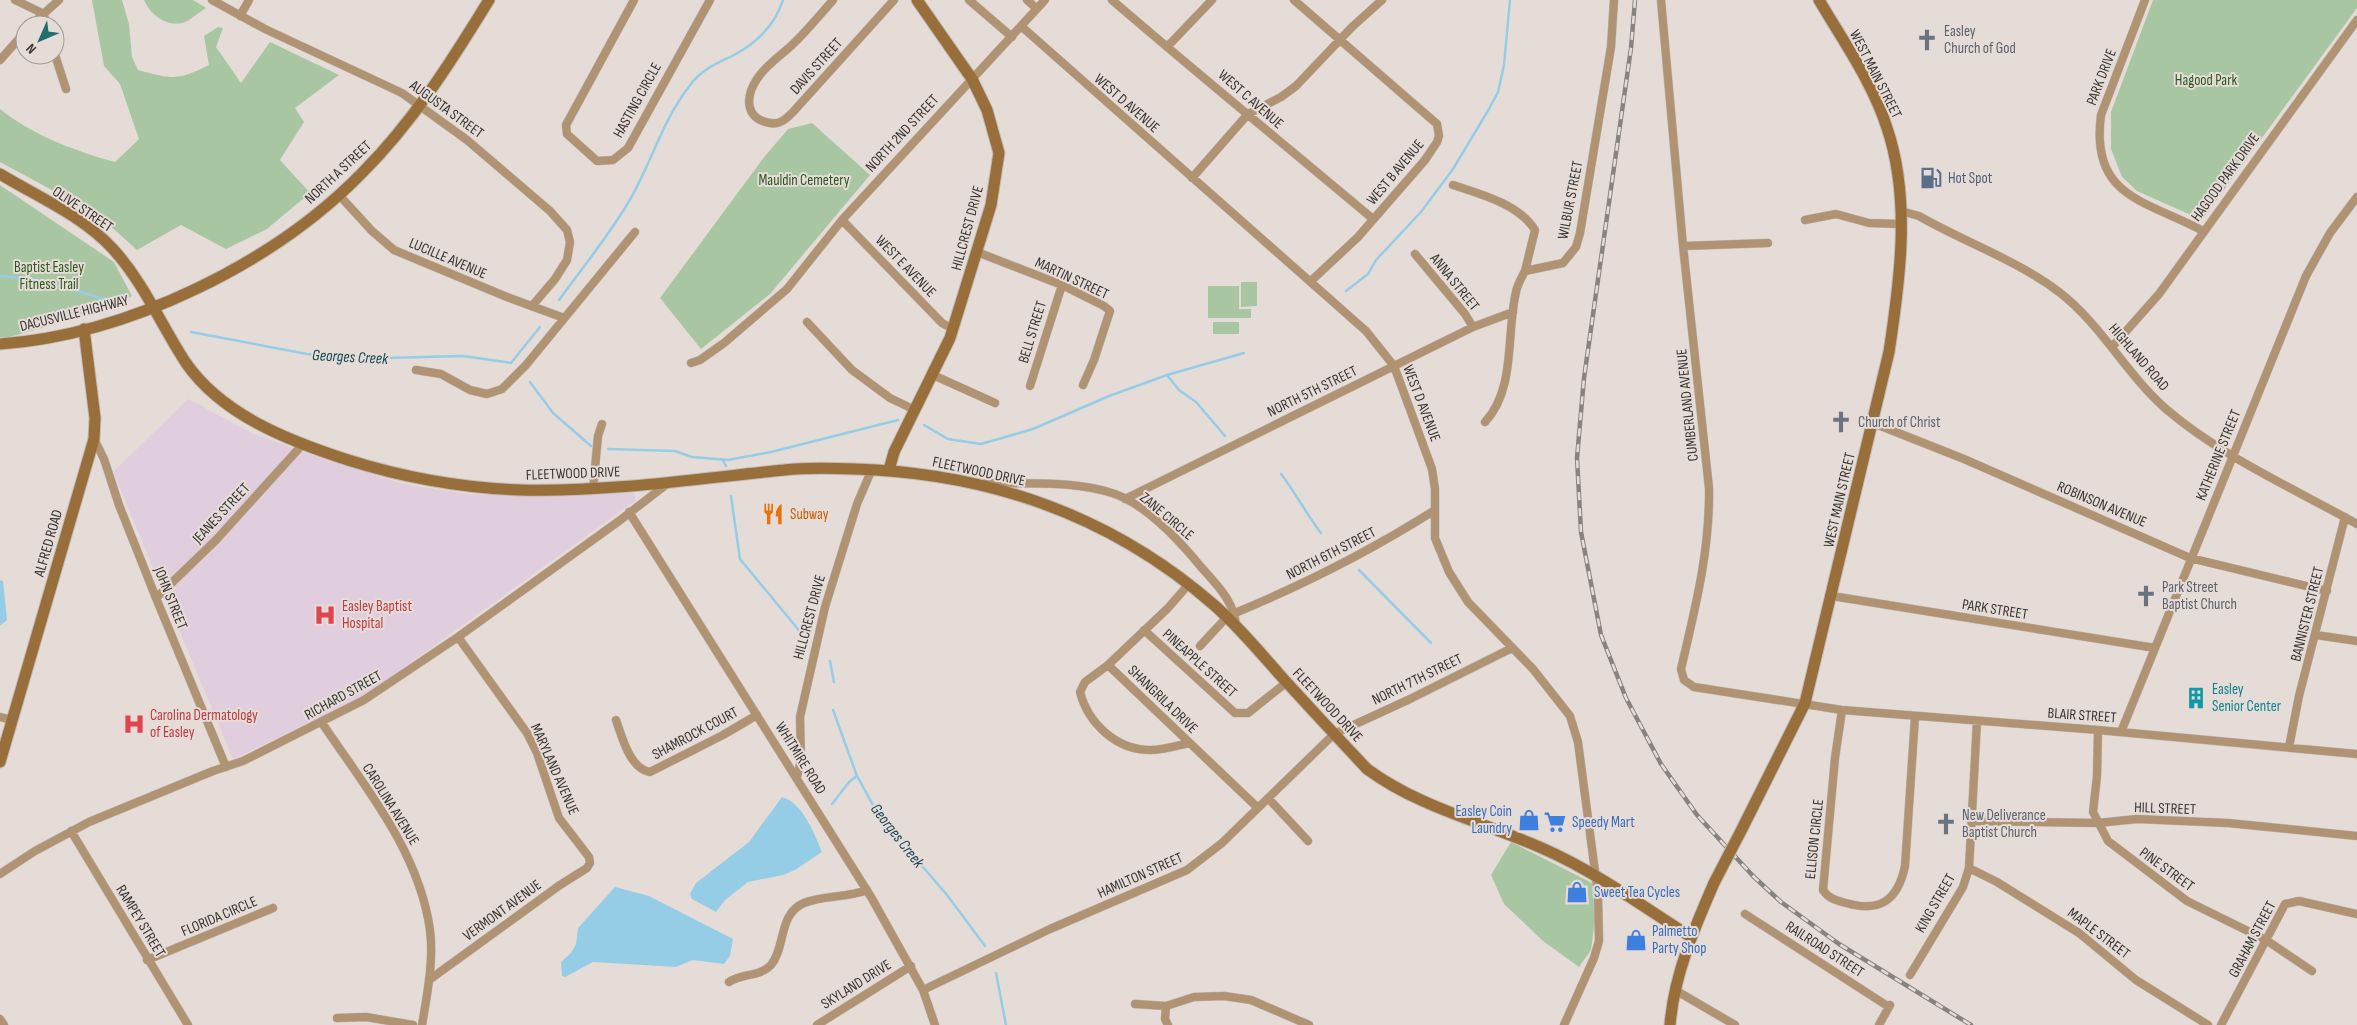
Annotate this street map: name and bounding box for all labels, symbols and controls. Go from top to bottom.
north arrow [15,15,65,65]
place label: Easley Church of God [1944,22,2016,58]
street label: WEST MAIN STREET [1845,27,1906,122]
church icon: Easley Church of God [1914,27,1940,53]
street label: DAVIS STREET [786,34,847,99]
text: N [23,40,40,57]
street label: PARK DRIVE [2082,46,2121,108]
street label: HASTING CIRCLE [609,59,666,141]
street label: WEST C AVENUE [1214,66,1287,133]
street label: WEST D AVENUE [1090,70,1163,137]
park label: Hagood Park [2175,71,2237,90]
street label: AUGUSTA STREET [405,76,488,143]
street label: NORTH 2ND STREET [862,91,943,176]
street label: HAGOOD PARK DRIVE [2187,129,2264,225]
street label: WEST B AVENUE [1362,136,1428,209]
street label: NORTH A STREET [301,137,376,208]
street label: WILBUR STREET [1554,159,1587,241]
fuel station icon: Hot Spot [1918,165,1944,191]
place label: Hot Spot [1948,169,1993,188]
park label: Mauldin Cemetery [758,171,850,190]
street label: OLIVE STREET [49,182,117,237]
street label: HILLCREST DRIVE [947,184,988,273]
street label: WEST E AVENUE [871,231,940,302]
street label: LUCILLE AVENUE [406,234,490,283]
street label: ANNA STREET [1425,249,1483,315]
street label: MARTIN STREET [1032,253,1112,304]
park label: Baptist Easley Fitness Trail [14,258,84,294]
street label: DACUSVILLE HIGHWAY [18,291,131,336]
street label: BELL STREET [1014,299,1051,366]
street label: HIGHLAND ROAD [2104,320,2173,395]
water label: Georges Creek [311,346,389,369]
street label: CUMBERLAND AVENUE [1672,348,1703,462]
street label: NORTH 5TH STREET [1264,361,1360,421]
street label: WEST D AVENUE [1398,362,1445,444]
street label: KATHERINE STREET [2192,407,2245,503]
church icon: Church of Christ [1828,409,1854,435]
place label: Church of Christ [1858,413,1941,432]
street label: WEST MAIN STREET [1819,451,1860,549]
street label: FLEETWOOD DRIVE [931,452,1027,491]
street label: FLEETWOOD DRIVE [525,462,621,485]
street label: ROBINSON AVENUE [2054,477,2150,532]
street label: JEANES STREET [188,479,254,548]
street label: ZANE CIRCLE [1136,488,1198,545]
restaurant icon: Subway [760,501,786,527]
place label: Subway [790,505,829,524]
street label: ALFRED ROAD [30,507,67,580]
street label: NORTH 6TH STREET [1283,523,1379,584]
street label: JOHN STREET [149,563,192,632]
street label: BANNISTER STREET [2287,565,2328,664]
street label: HILLCREST DRIVE [789,573,830,662]
place label: Park Street Baptist Church [2162,578,2237,614]
church icon: Park Street Baptist Church [2133,583,2159,609]
street label: PARK STREET [1961,595,2029,624]
place label: Easley Baptist Hospital [342,597,412,633]
hospital icon: Easley Baptist Hospital [312,602,338,628]
street label: PINEAPPLE STREET [1158,625,1241,702]
street label: NORTH 7TH STREET [1369,649,1466,710]
street label: SHANGRILA DRIVE [1124,661,1202,738]
street label: FLEETWOOD DRIVE [1288,664,1367,746]
street label: RICHARD STREET [301,666,385,725]
place label: Easley Senior Center [2212,680,2282,716]
building icon: Easley Senior Center [2183,685,2209,711]
street label: SHAMROCK COURT [649,703,742,764]
street label: BLAIR STREET [2047,704,2117,727]
place label: Carolina Dermatology of Easley [150,706,258,742]
hospital icon: Carolina Dermatology of Easley [121,711,147,737]
street label: WHITMIRE ROAD [771,719,830,798]
street label: MARYLAND AVENUE [526,721,583,818]
street label: CAROLINA AVENUE [358,760,423,849]
street label: ELLISON CIRCLE [1801,798,1828,880]
street label: HILL STREET [2134,798,2196,819]
water label: Georges Creek [866,800,928,873]
place label: Easley Coin Laundry [1455,802,1512,838]
place label: New Deliverance Baptist Church [1962,806,2046,842]
shop icon: Easley Coin Laundry [1516,807,1542,833]
supermarket icon: Speedy Mart [1542,809,1568,835]
church icon: New Deliverance Baptist Church [1933,811,1959,837]
place label: Speedy Mart [1572,813,1635,832]
street label: PINE STREET [2135,843,2198,896]
street label: HAMILTON STREET [1094,848,1186,903]
street label: KING STREET [1911,870,1960,936]
street label: VERMONT AVENUE [459,876,545,945]
shop icon: Sweet Tea Cycles [1564,879,1590,905]
street label: RAMPEY STREET [112,882,170,961]
place label: Sweet Tea Cycles [1594,883,1680,902]
street label: FLORIDA CIRCLE [178,892,260,941]
street label: GRAHAM STREET [2224,898,2281,981]
street label: MAPLE STREET [2064,904,2134,963]
street label: RAILROAD STREET [1782,917,1868,982]
place label: Palmetto Party Shop [1652,922,1706,958]
shop icon: Palmetto Party Shop [1623,927,1649,953]
street label: SKYLAND DRIVE [818,955,895,1013]

